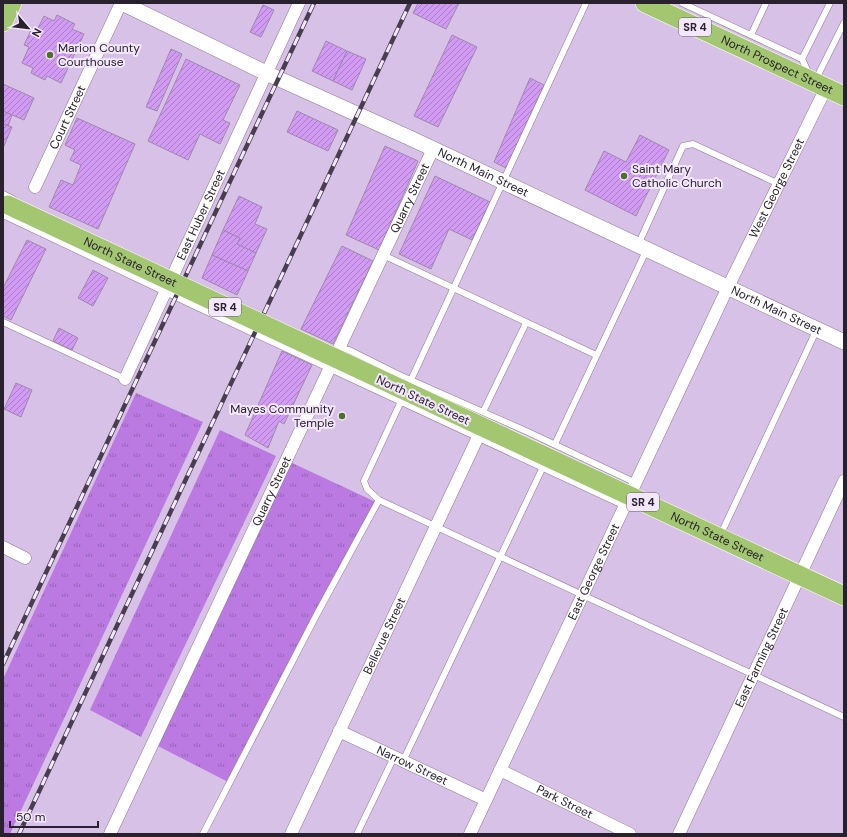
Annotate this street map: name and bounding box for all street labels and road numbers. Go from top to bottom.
road number: SR 4 [679,18,711,36]
street label: North Prospect Street [719,32,836,98]
street label: Court Street [46,82,90,152]
street label: West George Street [745,135,808,241]
street label: North Main Street [435,144,531,201]
street label: Quarry Street [386,160,433,236]
street label: East Huber Street [173,167,229,263]
street label: North State Street [81,233,180,291]
street label: North Main Street [729,282,825,339]
road number: SR 4 [209,298,241,316]
street label: North State Street [374,371,473,429]
street label: Quarry Street [248,453,295,529]
road number: SR 4 [627,493,659,511]
street label: North State Street [668,508,767,566]
street label: East George Street [564,521,623,623]
street label: Bellevue Street [359,595,409,677]
street label: East Farming Street [731,605,792,710]
street label: Narrow Street [374,742,451,789]
street label: Park Street [534,781,596,823]

